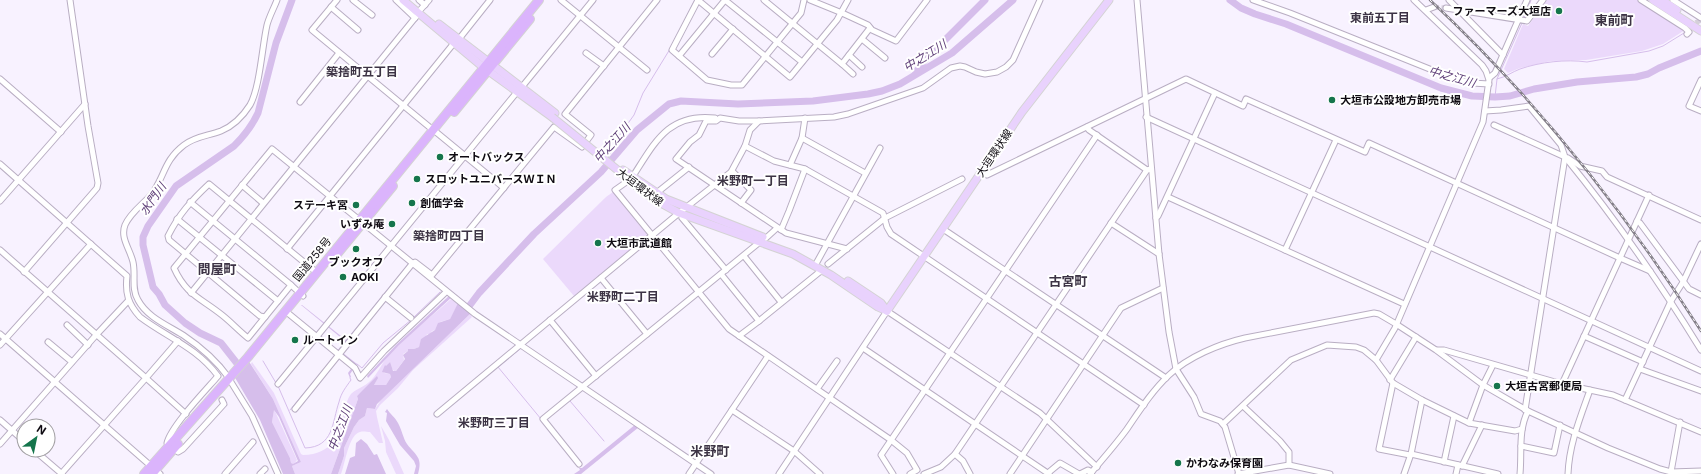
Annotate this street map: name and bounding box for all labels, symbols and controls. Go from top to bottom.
place label: ファーマーズ大垣店 [1453,4,1551,18]
marker: ファーマーズ大垣店 [1554,6,1564,16]
district label: 東前五丁目 [1350,10,1410,25]
district label: 東前町 [1594,12,1634,28]
water label: 中之江川 [900,35,951,75]
water label: 中之江川 [1427,63,1479,91]
district label: 築捨町五丁目 [326,64,398,79]
place label: 大垣市公設地方卸売市場 [1340,93,1461,107]
marker: 大垣市公設地方卸売市場 [1327,95,1337,105]
water label: 中之江川 [590,118,635,166]
street label: 大垣環状線 [973,126,1015,180]
place label: オートバックス [448,150,525,164]
marker: オートバックス [435,152,445,162]
street label: 大垣環状線 [614,165,666,209]
place label: スロットユニバースＷＩＮ [425,172,556,186]
district label: 米野町一丁目 [717,173,789,188]
marker: スロットユニバースＷＩＮ [412,174,422,184]
water label: 水門川 [136,178,170,218]
place label: 創価学会 [420,196,464,210]
place label: ステーキ宮 [293,198,348,212]
marker: 創価学会 [407,198,417,208]
marker: ステーキ宮 [351,200,361,210]
place label: いずみ庵 [340,217,385,231]
marker: いずみ庵 [387,219,397,229]
district label: 築捨町四丁目 [413,228,485,243]
street label: 国道258号 [290,234,334,284]
place label: 大垣市武道館 [606,236,672,250]
marker: 大垣市武道館 [593,238,603,248]
marker: ブックオフ [351,244,361,254]
place label: ブックオフ [329,255,384,269]
district label: 問屋町 [197,261,237,277]
place label: AOKI [351,270,378,284]
marker: AOKI [338,272,348,282]
district label: 古宮町 [1048,273,1088,289]
district label: 米野町二丁目 [587,289,659,304]
place label: ルートイン [303,333,358,347]
marker: ルートイン [290,335,300,345]
place label: 大垣古宮郵便局 [1505,379,1582,393]
marker: 大垣古宮郵便局 [1492,381,1502,391]
water label: 中之江川 [324,401,356,453]
district label: 米野町三丁目 [458,415,530,430]
north arrow [16,418,56,458]
text: N [34,421,49,438]
district label: 米野町 [690,443,730,459]
place label: かわなみ保育園 [1186,456,1263,470]
marker: かわなみ保育園 [1173,458,1183,468]

